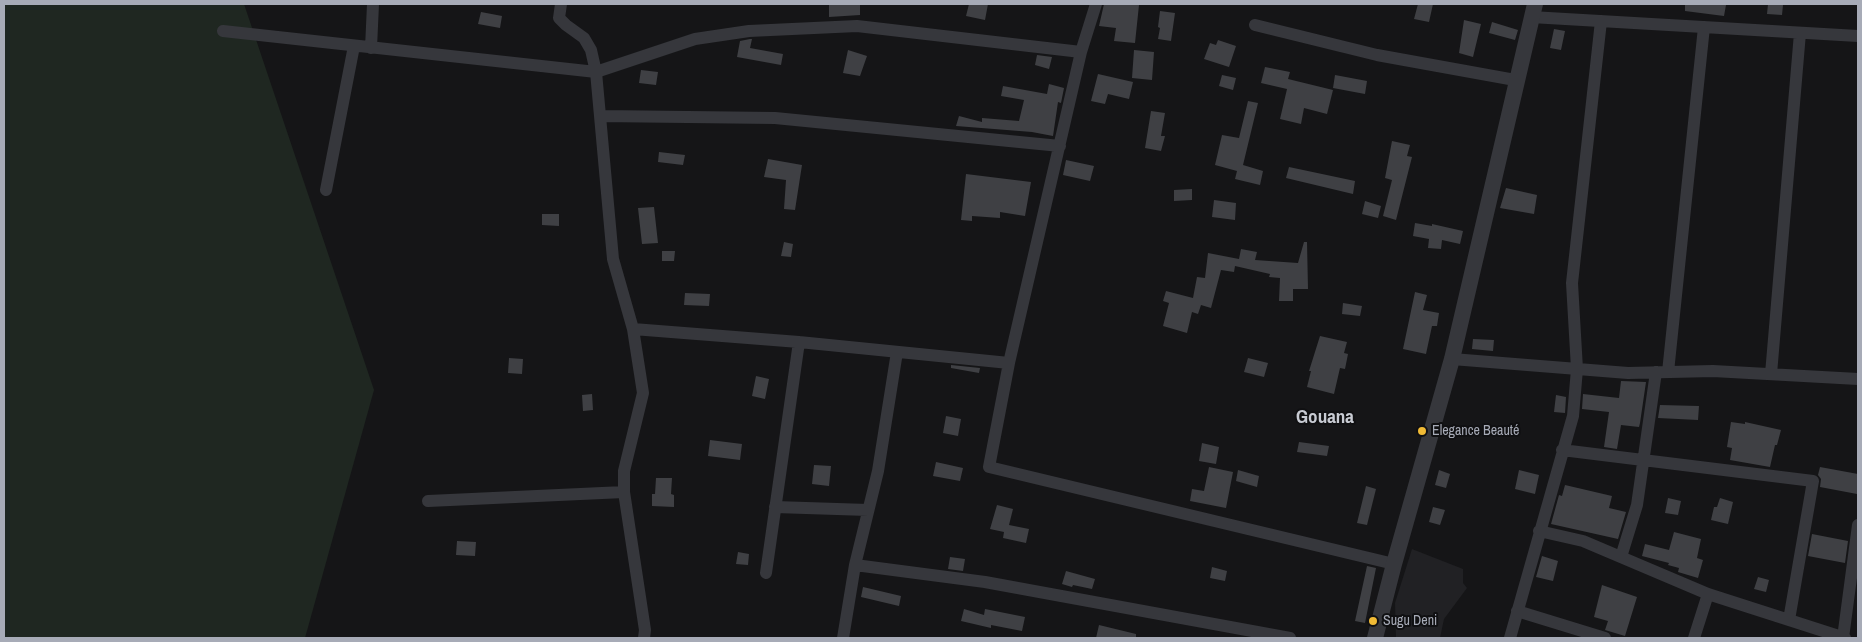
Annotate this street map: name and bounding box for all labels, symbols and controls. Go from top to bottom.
district label: Gouana [1296,407,1354,429]
place label: Elegance Beauté [1432,423,1519,439]
marker: Elegance Beauté [1416,425,1428,437]
place label: Sugu Deni [1383,613,1437,629]
marker: Sugu Deni [1367,615,1379,627]

